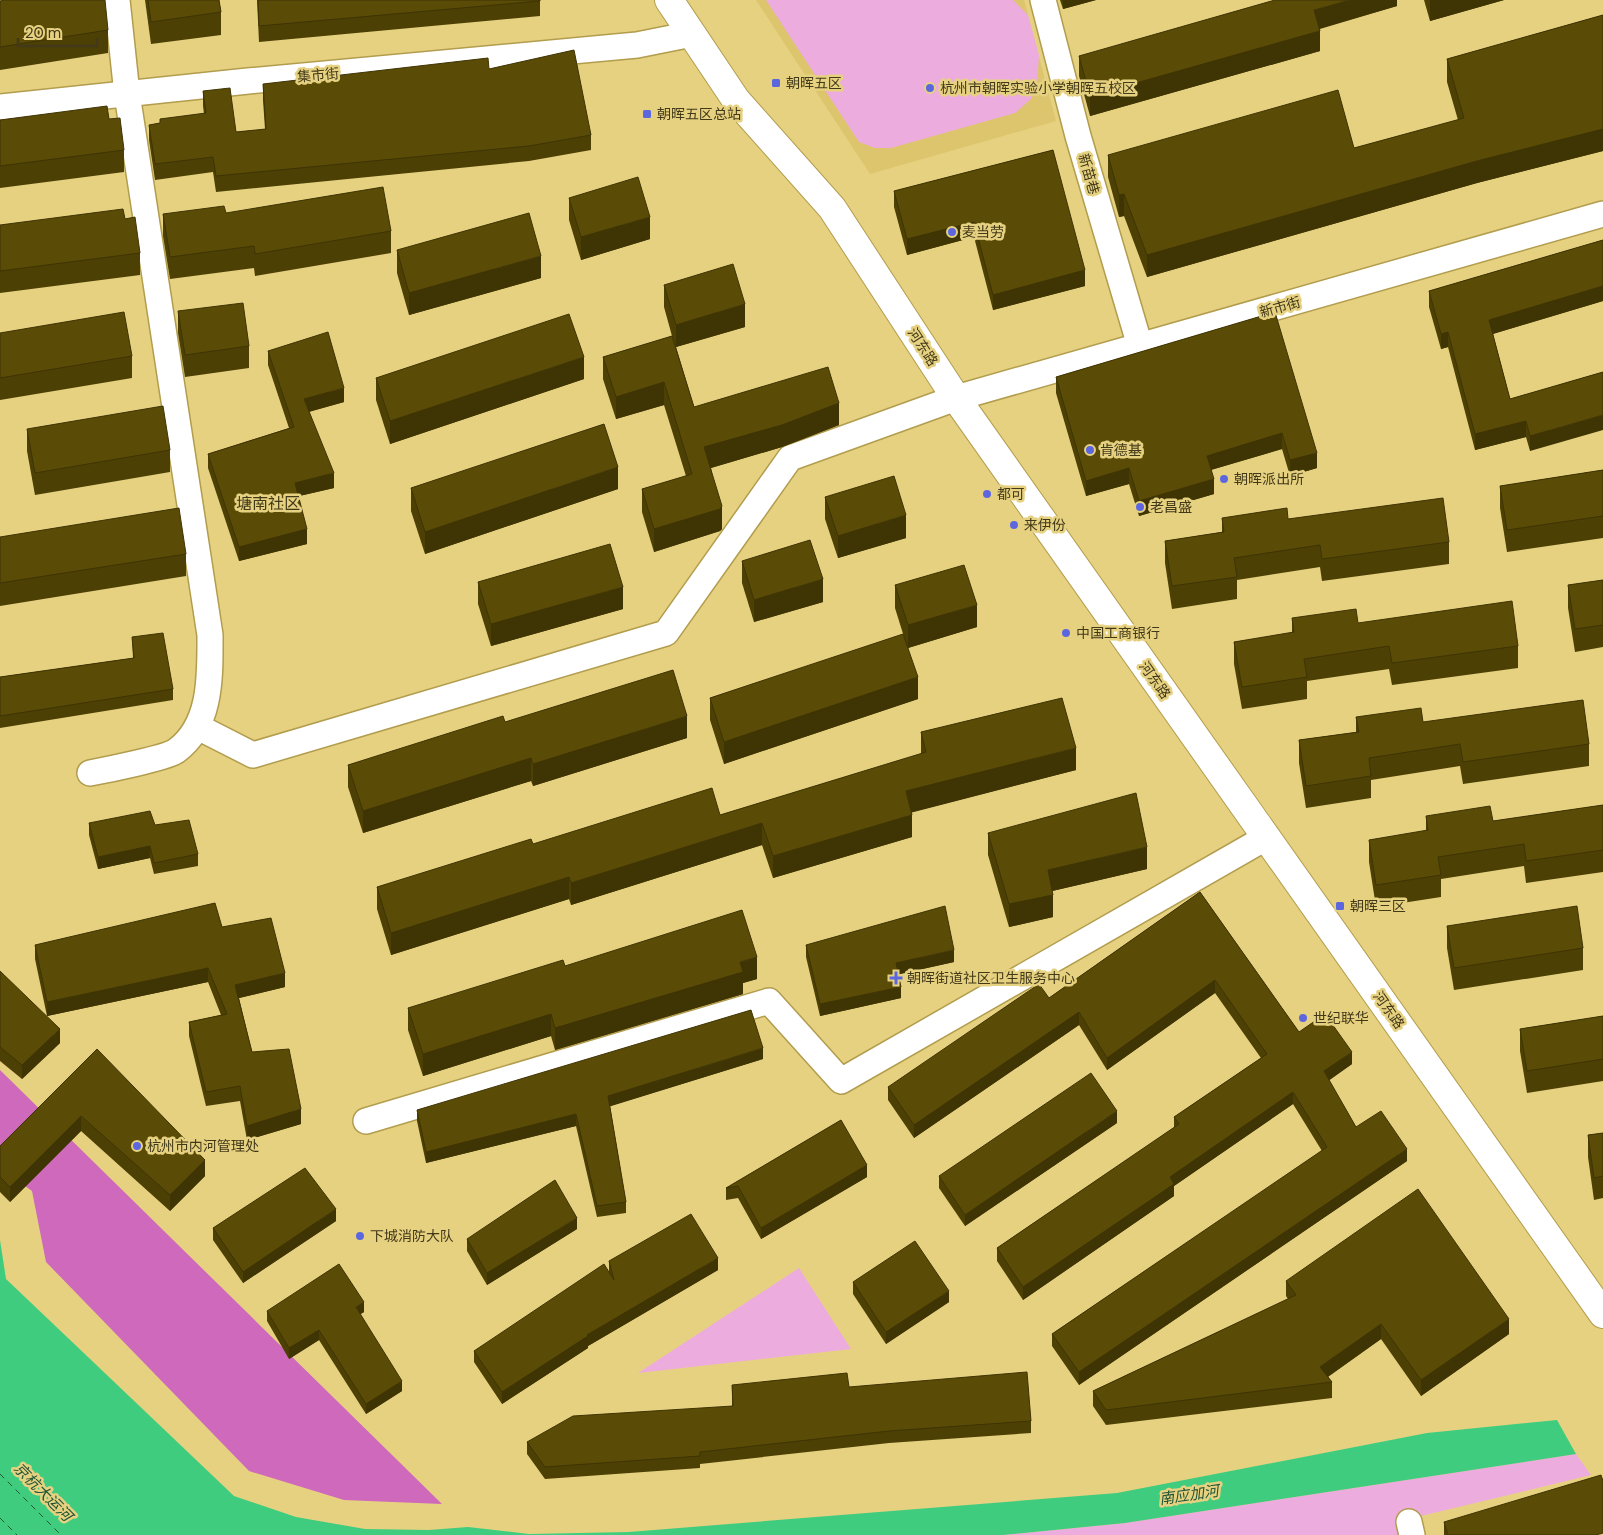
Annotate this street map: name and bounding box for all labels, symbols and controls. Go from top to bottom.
scale bar [18,15,96,47]
text: 20 m [25,23,61,43]
street label: 集市街 [296,64,340,86]
place label: 朝晖五区 [786,74,842,92]
marker: 朝晖五区 [770,77,782,89]
place label: 杭州市朝晖实验小学朝晖五校区 [940,79,1136,97]
marker: 杭州市朝晖实验小学朝晖五校区 [924,82,936,94]
place label: 朝晖五区总站 [657,105,741,123]
marker: 朝晖五区总站 [641,108,653,120]
street label: 新苗巷 [1075,151,1103,197]
place label: 麦当劳 [962,223,1004,241]
marker: 麦当劳 [946,226,958,238]
street label: 新市街 [1257,293,1303,321]
street label: 河东路 [904,324,942,370]
place label: 肯德基 [1100,441,1142,459]
marker: 肯德基 [1084,444,1096,456]
place label: 朝晖派出所 [1234,470,1304,488]
marker: 朝晖派出所 [1218,473,1230,485]
place label: 都可 [997,485,1025,503]
marker: 都可 [981,488,993,500]
district label: 塘南社区 [236,493,300,514]
place label: 老昌盛 [1150,498,1192,516]
marker: 老昌盛 [1134,501,1146,513]
place label: 来伊份 [1024,516,1066,534]
marker: 来伊份 [1008,519,1020,531]
place label: 中国工商银行 [1076,624,1160,642]
marker: 中国工商银行 [1060,627,1072,639]
street label: 河东路 [1136,658,1174,702]
place label: 朝晖三区 [1350,897,1406,915]
marker: 朝晖三区 [1334,900,1346,912]
place label: 朝晖街道社区卫生服务中心 [907,969,1075,987]
marker: 朝晖街道社区卫生服务中心 [889,971,903,985]
street label: 河东路 [1370,988,1408,1032]
place label: 世纪联华 [1313,1009,1369,1027]
marker: 世纪联华 [1297,1012,1309,1024]
place label: 杭州市内河管理处 [147,1137,259,1155]
marker: 杭州市内河管理处 [131,1140,143,1152]
place label: 下城消防大队 [370,1227,454,1245]
marker: 下城消防大队 [354,1230,366,1242]
water label: 京杭大运河 [9,1458,79,1528]
water label: 南应加河 [1158,1481,1223,1509]

